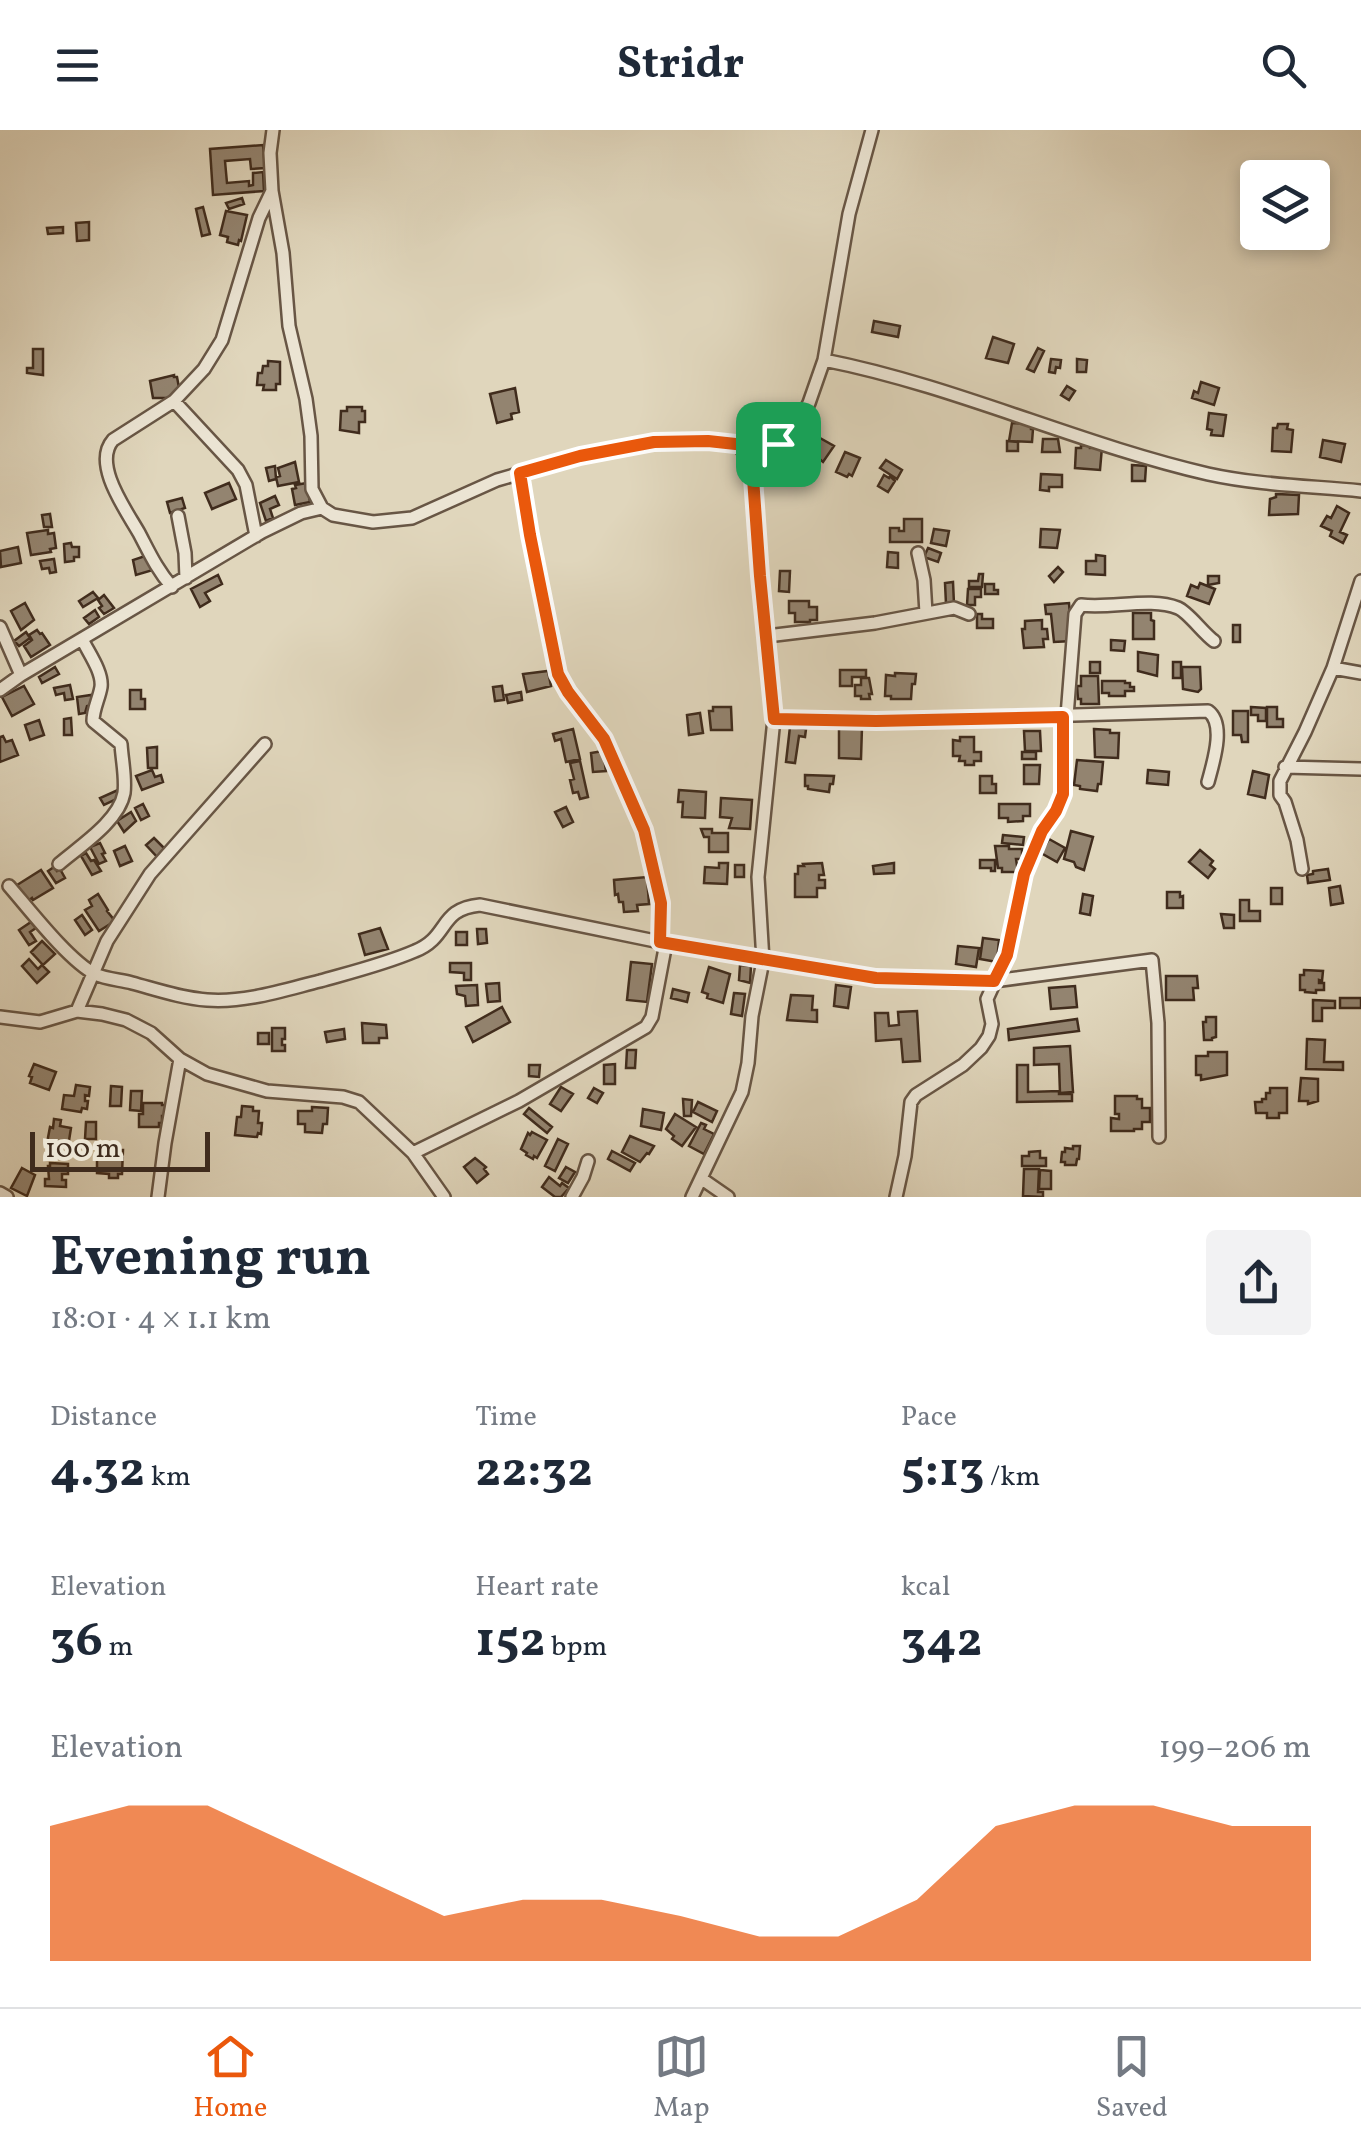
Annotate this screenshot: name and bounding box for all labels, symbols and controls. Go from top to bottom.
text: Stridr [617,34,744,97]
icon: menu [50,38,105,93]
icon: search [1256,38,1311,93]
map controls [1240,160,1330,250]
button: layers [1240,160,1330,250]
pin [736,402,821,487]
icon: arrive [751,417,806,472]
scale bar [30,1127,210,1172]
text: 100 m [45,1130,120,1169]
text: Evening run [50,1222,371,1298]
button: share [1206,1230,1311,1335]
text: 18:01 · 4 × 1.1 km [50,1298,271,1342]
text: Distance [50,1398,157,1437]
text: Time [475,1398,537,1437]
text: Pace [901,1398,957,1437]
text: 4.32 [50,1437,145,1507]
text: 22:32 [475,1437,593,1507]
text: 5:13 [901,1437,985,1507]
text: km [145,1458,191,1497]
text: /km [985,1458,1040,1497]
text: Elevation [50,1568,166,1607]
text: Heart rate [475,1568,599,1607]
text: kcal [901,1568,950,1607]
text: 36 [50,1607,103,1677]
text: 152 [475,1607,545,1677]
text: 342 [901,1607,982,1677]
text: m [103,1628,133,1667]
text: bpm [545,1628,607,1667]
text: Elevation [50,1727,183,1771]
text: 199–206 m [1159,1727,1311,1771]
tab: Home [193,2029,267,2128]
tab: Map [653,2029,709,2128]
tab: Saved [1096,2029,1168,2128]

